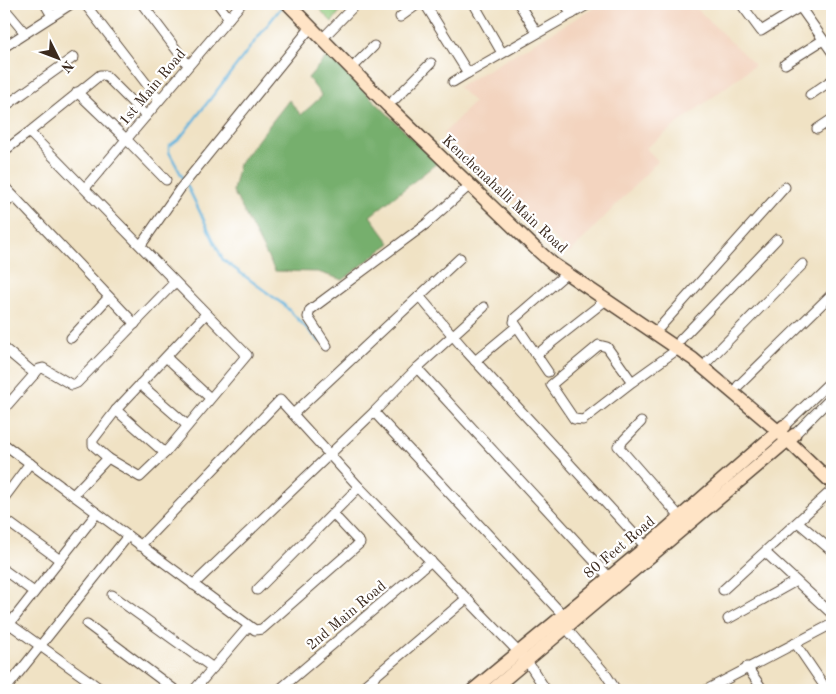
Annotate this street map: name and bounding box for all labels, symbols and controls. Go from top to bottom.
north arrow [32,32,82,82]
street label: 1st Main Road [117,47,189,129]
text: N [58,57,76,75]
street label: Kenchenahalli Main Road [438,133,570,257]
street label: 80 Feet Road [582,514,658,582]
street label: 2nd Main Road [304,579,390,654]

